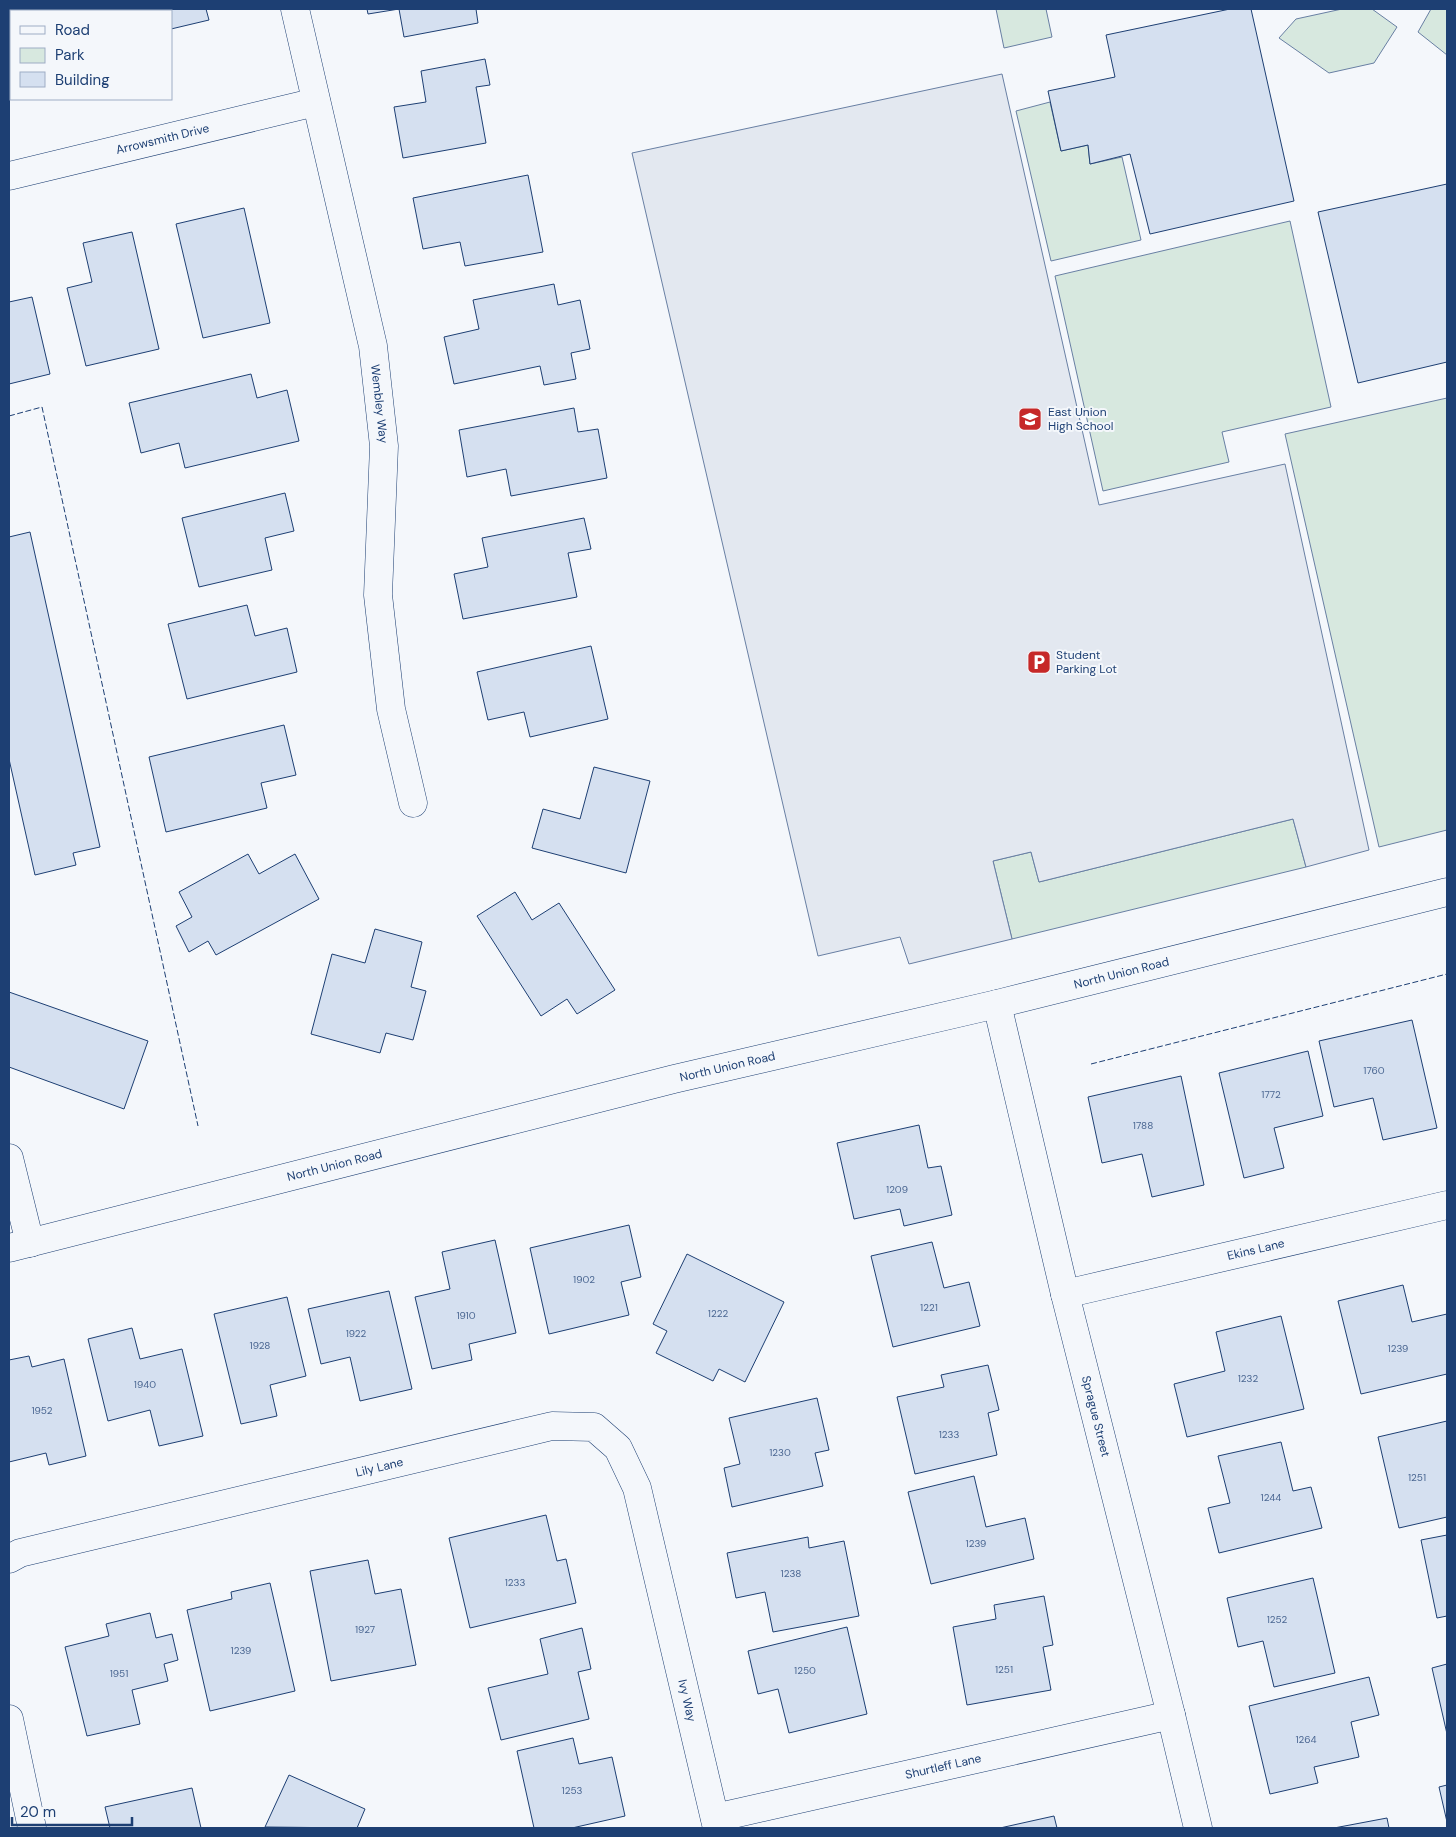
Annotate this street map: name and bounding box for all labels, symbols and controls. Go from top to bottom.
legend [10,10,172,100]
text: Road [55,20,90,40]
text: Park [55,45,85,65]
text: Building [55,70,110,90]
street label: Arrowsmith Drive [114,120,211,158]
street label: Wembley Way [367,363,392,444]
place label: East Union High School [1048,404,1113,434]
school or university icon: East Union High School [1017,406,1043,432]
place label: Student Parking Lot [1056,647,1117,677]
parking icon: Student Parking Lot [1026,649,1052,675]
street label: North Union Road [1072,953,1171,993]
street label: North Union Road [678,1048,777,1085]
house number: 1760 [1363,1064,1385,1077]
house number: 1772 [1261,1088,1281,1101]
house number: 1788 [1133,1119,1153,1132]
street label: North Union Road [285,1145,384,1185]
house number: 1209 [886,1183,908,1196]
street label: Ekins Lane [1226,1235,1286,1264]
house number: 1902 [573,1273,595,1286]
house number: 1221 [920,1301,938,1314]
house number: 1222 [708,1307,728,1320]
house number: 1910 [456,1309,476,1322]
house number: 1922 [346,1327,367,1340]
house number: 1928 [250,1339,270,1352]
house number: 1239 [1388,1342,1408,1355]
house number: 1232 [1238,1372,1259,1385]
street label: Sprague Street [1078,1374,1114,1459]
house number: 1940 [134,1378,156,1391]
house number: 1952 [31,1404,53,1417]
house number: 1233 [939,1428,959,1441]
house number: 1230 [769,1446,791,1459]
street label: Lily Lane [354,1454,405,1481]
house number: 1251 [1408,1471,1426,1484]
house number: 1244 [1261,1491,1281,1504]
house number: 1239 [966,1537,986,1550]
house number: 1238 [781,1567,801,1580]
house number: 1233 [505,1576,525,1589]
house number: 1252 [1267,1613,1288,1626]
house number: 1927 [355,1623,375,1636]
house number: 1239 [231,1644,251,1657]
house number: 1251 [995,1663,1013,1676]
house number: 1250 [794,1664,816,1677]
house number: 1951 [110,1667,128,1680]
street label: Ivy Way [674,1678,700,1724]
house number: 1264 [1295,1733,1317,1746]
street label: Shurtleff Lane [904,1750,983,1783]
house number: 1253 [562,1784,583,1797]
scale bar [12,1794,132,1826]
text: 20 m [20,1802,56,1822]

